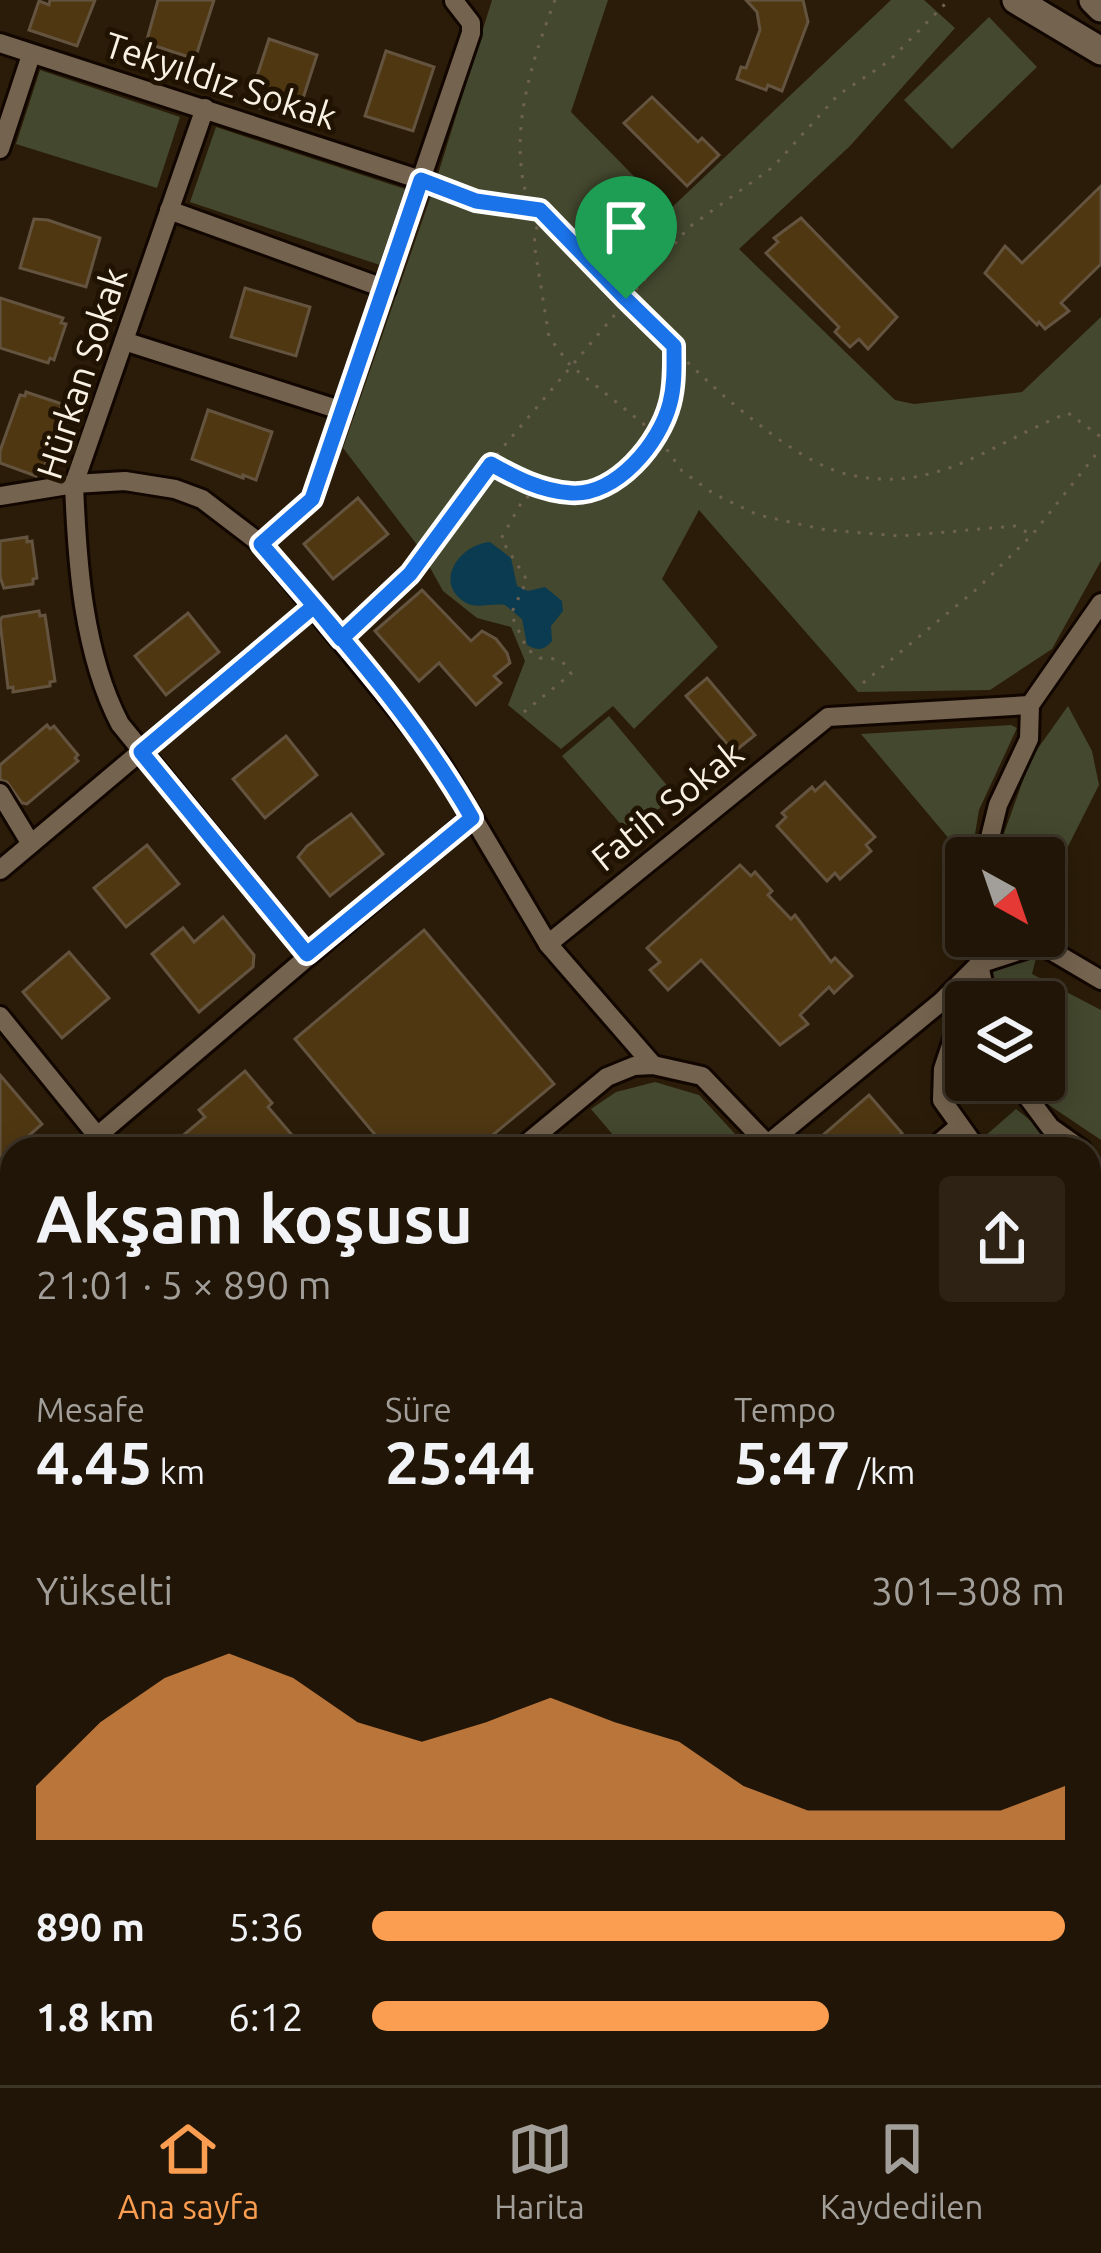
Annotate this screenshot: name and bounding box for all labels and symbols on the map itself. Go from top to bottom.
street label: Tekyıldız Sokak [100,23,342,137]
pin [575,176,677,299]
street label: Hürkan Sokak [28,262,134,484]
street label: Fatih Sokak [583,732,751,878]
north arrow [945,837,1065,957]

